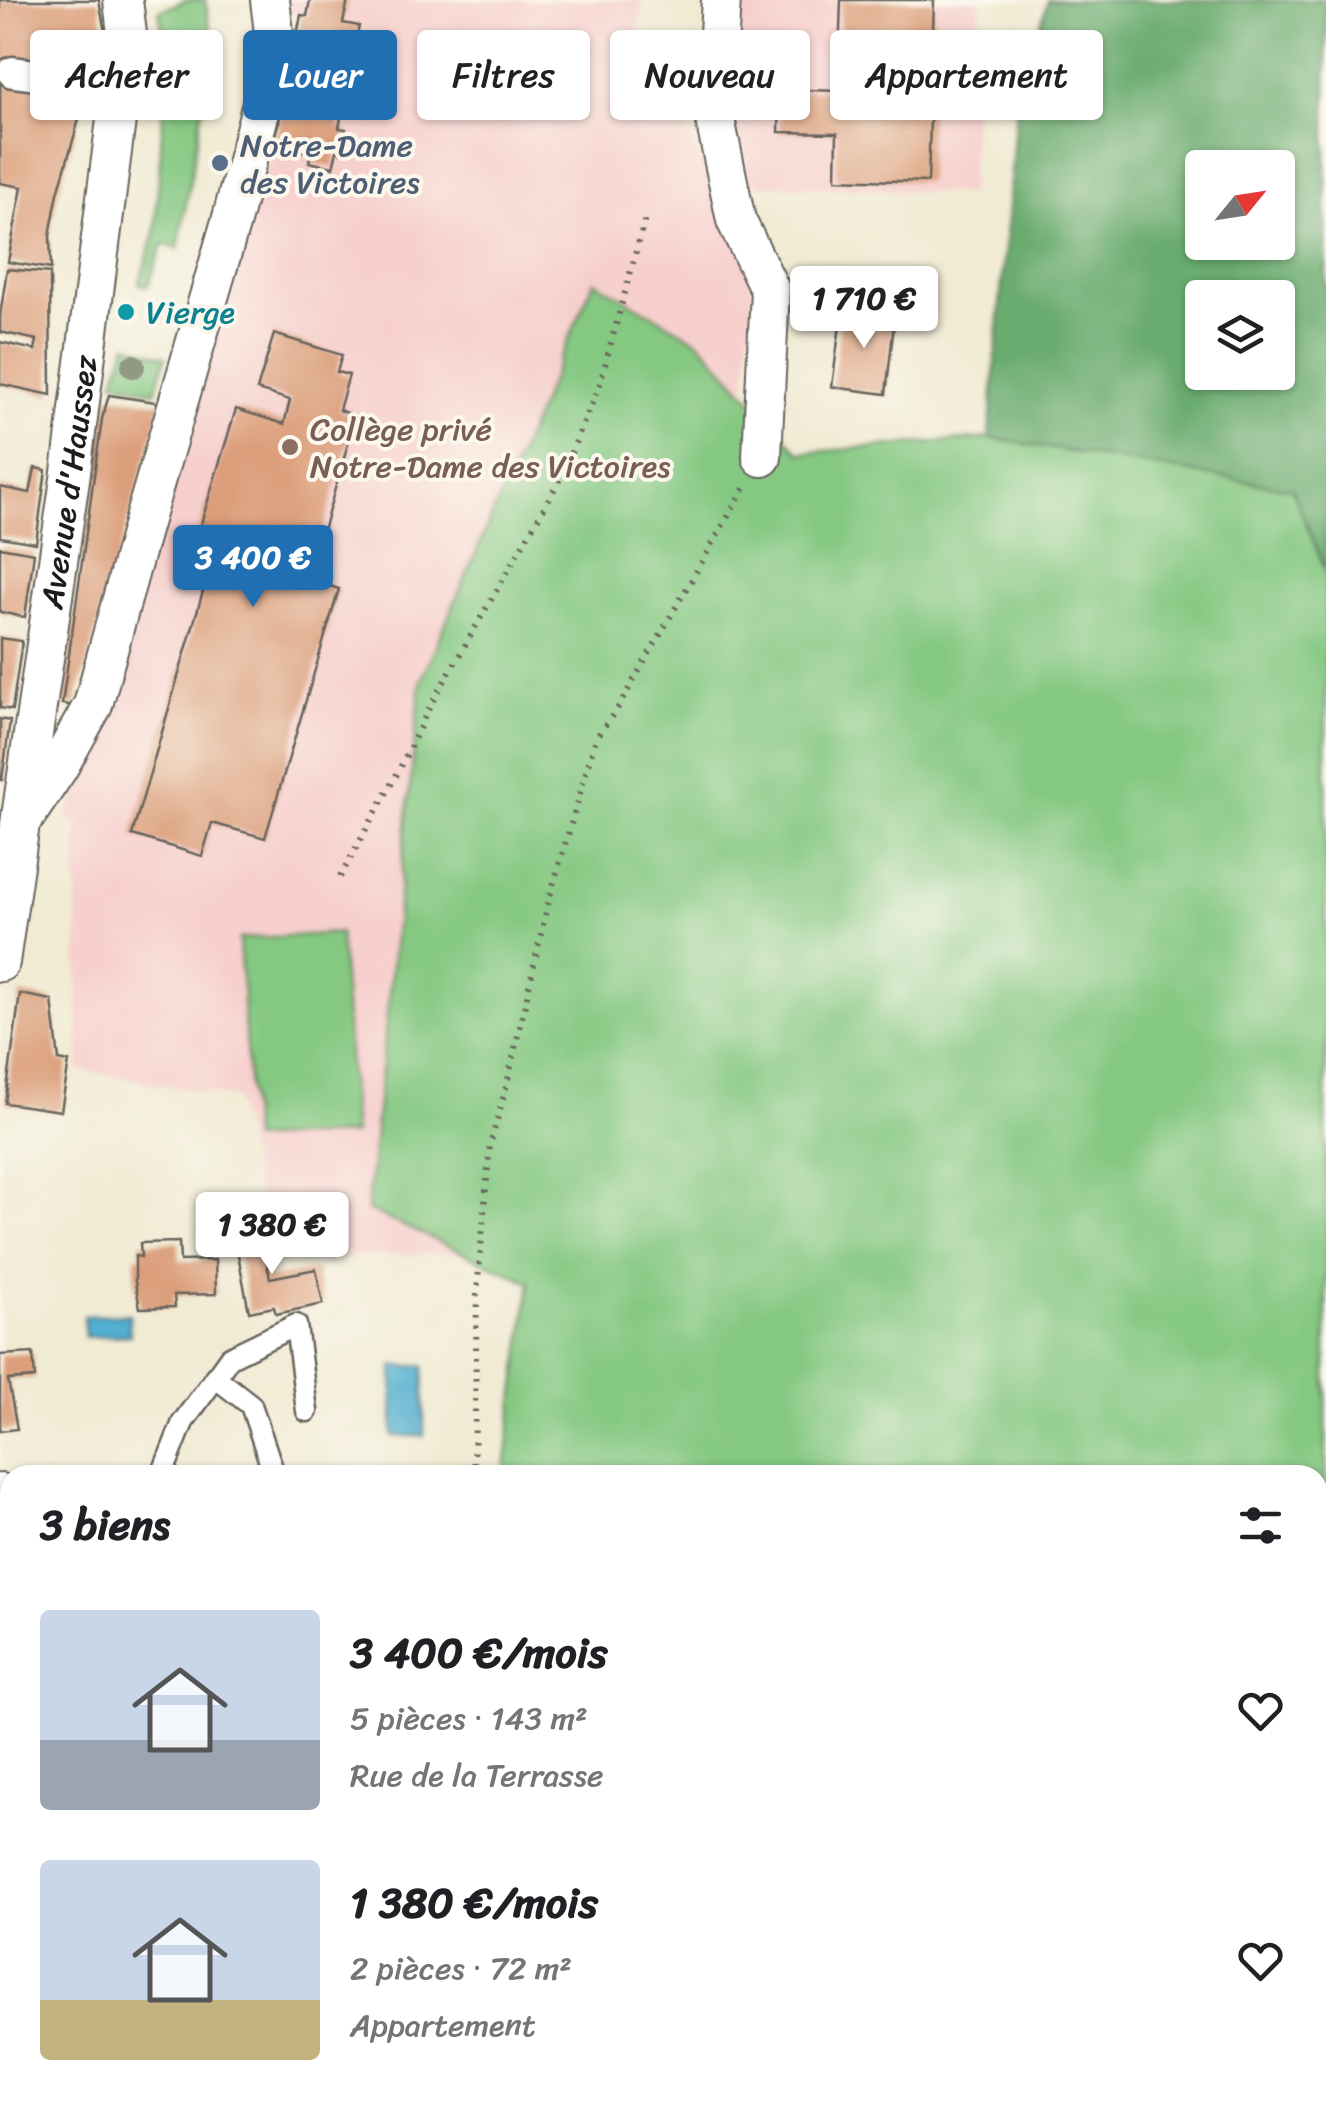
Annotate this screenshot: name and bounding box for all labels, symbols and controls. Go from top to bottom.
chip: Acheter [30,30,223,120]
chip: Louer [243,30,397,120]
chip: Filtres [417,30,590,120]
chip: Nouveau [610,30,810,120]
chip: Appartement [830,30,1103,120]
place label: Notre-Dame des Victoires [240,117,420,211]
north arrow [1185,150,1295,260]
map controls [1185,150,1295,390]
marker: Notre-Dame des Victoires [209,152,231,174]
pin: 1 710 € [772,266,956,351]
text: 1 710 € [812,270,916,327]
button: layers [1185,280,1295,390]
place label: Vierge [146,284,235,341]
marker: Vierge [115,301,137,323]
street label: Avenue d'Haussez [23,351,114,613]
place label: Collège privé Notre-Dame des Victoires [310,401,670,495]
marker: Collège privé Notre-Dame des Victoires [279,436,301,458]
pin: 3 400 € [161,525,345,610]
text: 3 400 € [195,529,311,586]
pin: 1 380 € [180,1192,364,1277]
text: 1 380 € [218,1196,326,1253]
text: 3 biens [40,1488,170,1562]
icon: filters [1233,1498,1288,1553]
text: 3 400 €/mois [350,1616,607,1690]
icon: home [120,1650,240,1770]
icon: heart [1233,1683,1288,1738]
text: 5 pièces · 143 m² [350,1690,588,1747]
text: Rue de la Terrasse [350,1747,603,1804]
text: 1 380 €/mois [350,1866,598,1940]
icon: home [120,1900,240,2020]
icon: heart [1233,1933,1288,1988]
text: 2 pièces · 72 m² [350,1940,572,1997]
text: Appartement [350,1997,536,2054]

